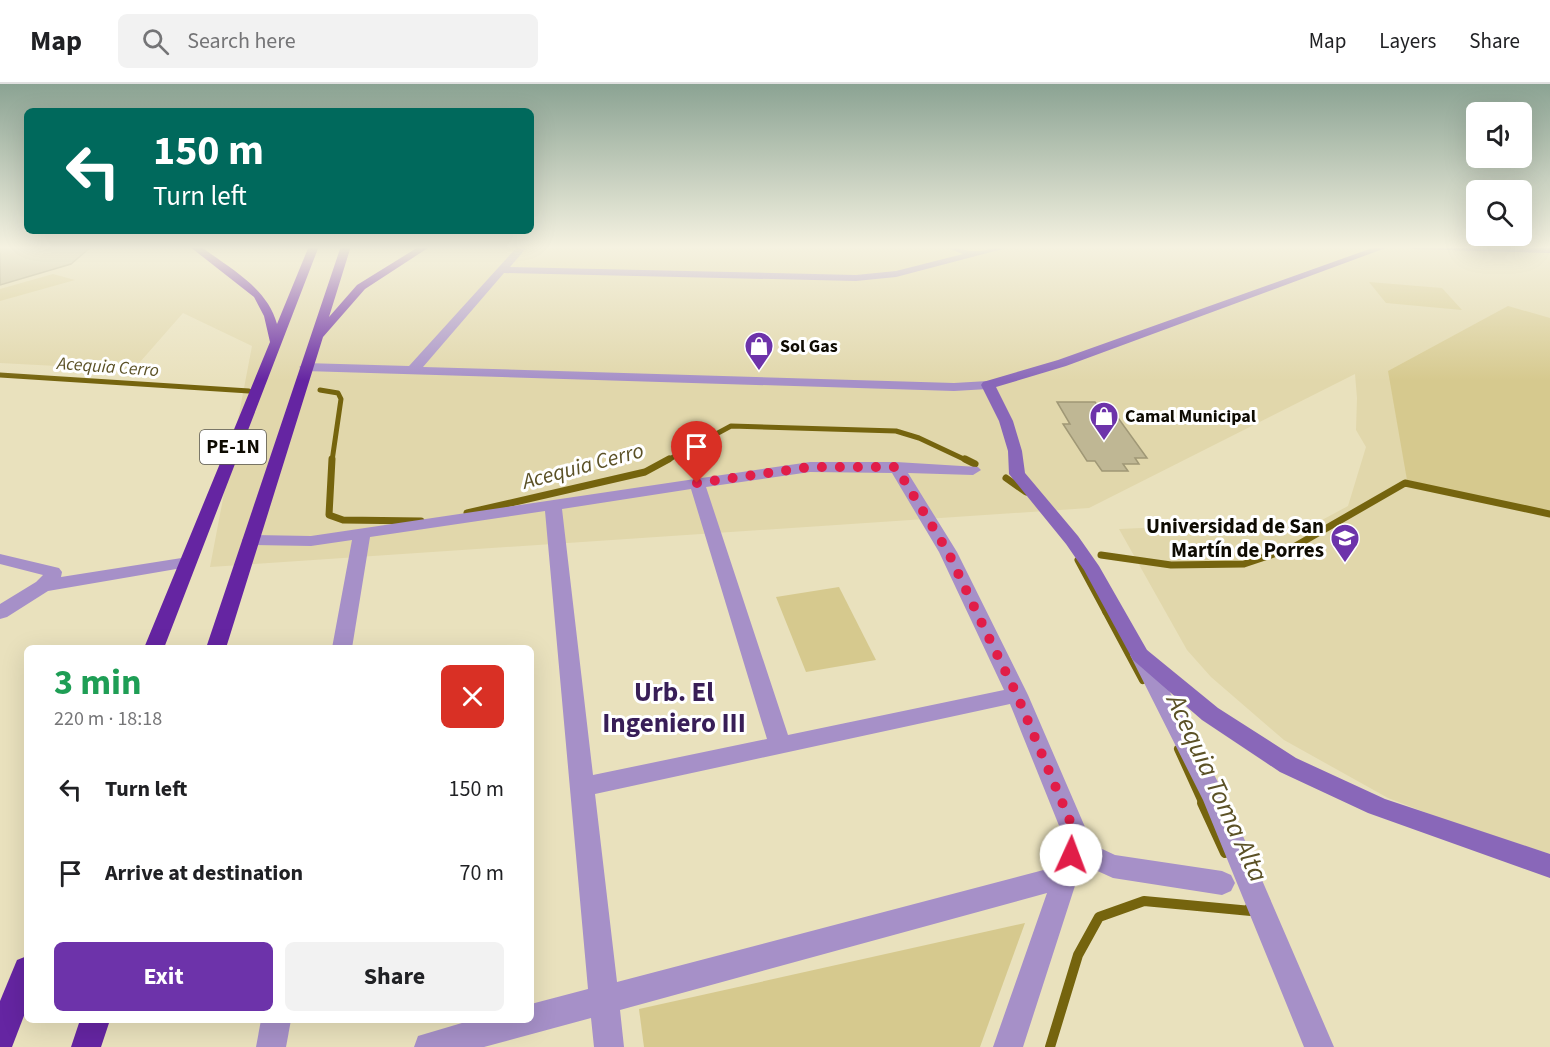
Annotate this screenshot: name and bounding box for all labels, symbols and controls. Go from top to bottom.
search box [118,14,538,68]
text: Map [30,21,82,61]
icon: search [139,25,172,58]
text: Search here [187,25,296,57]
text: Map [1309,26,1346,56]
text: Layers [1379,26,1436,56]
text: Share [1469,26,1520,56]
map controls [1466,102,1532,246]
button: sound [1466,102,1532,168]
text: 150 m [153,121,264,181]
icon: left [54,132,132,210]
text: Turn left [153,177,247,216]
button: search [1466,180,1532,246]
shop icon: Sol Gas [743,330,775,372]
place label: Sol Gas [780,334,838,359]
water label: Acequia Cerro [55,351,160,383]
shop icon: Camal Municipal [1088,400,1120,442]
place label: Camal Municipal [1125,404,1256,429]
pin [671,421,722,483]
road number: PE-1N [200,430,266,464]
icon: arrive [680,430,713,463]
water label: Acequia Cerro [517,434,647,498]
place label: Universidad de San Martín de Porres [1146,511,1324,565]
school or university icon: Universidad de San Martín de Porres [1329,522,1361,564]
text: 3 min [54,657,142,708]
button: close [441,665,504,728]
district label: Urb. El Ingeniero III [602,673,746,743]
water label: Acequia Toma Alta [1155,686,1278,888]
text: 220 m · 18:18 [54,705,162,733]
icon: left [54,773,87,806]
text: Turn left [105,773,187,805]
text: 150 m [449,773,504,805]
position arrow [1039,823,1103,887]
icon: arrive [54,857,87,890]
text: Arrive at destination [105,857,303,889]
text: 70 m [459,857,504,889]
button: Exit [54,942,273,1011]
button: Share [285,942,504,1011]

